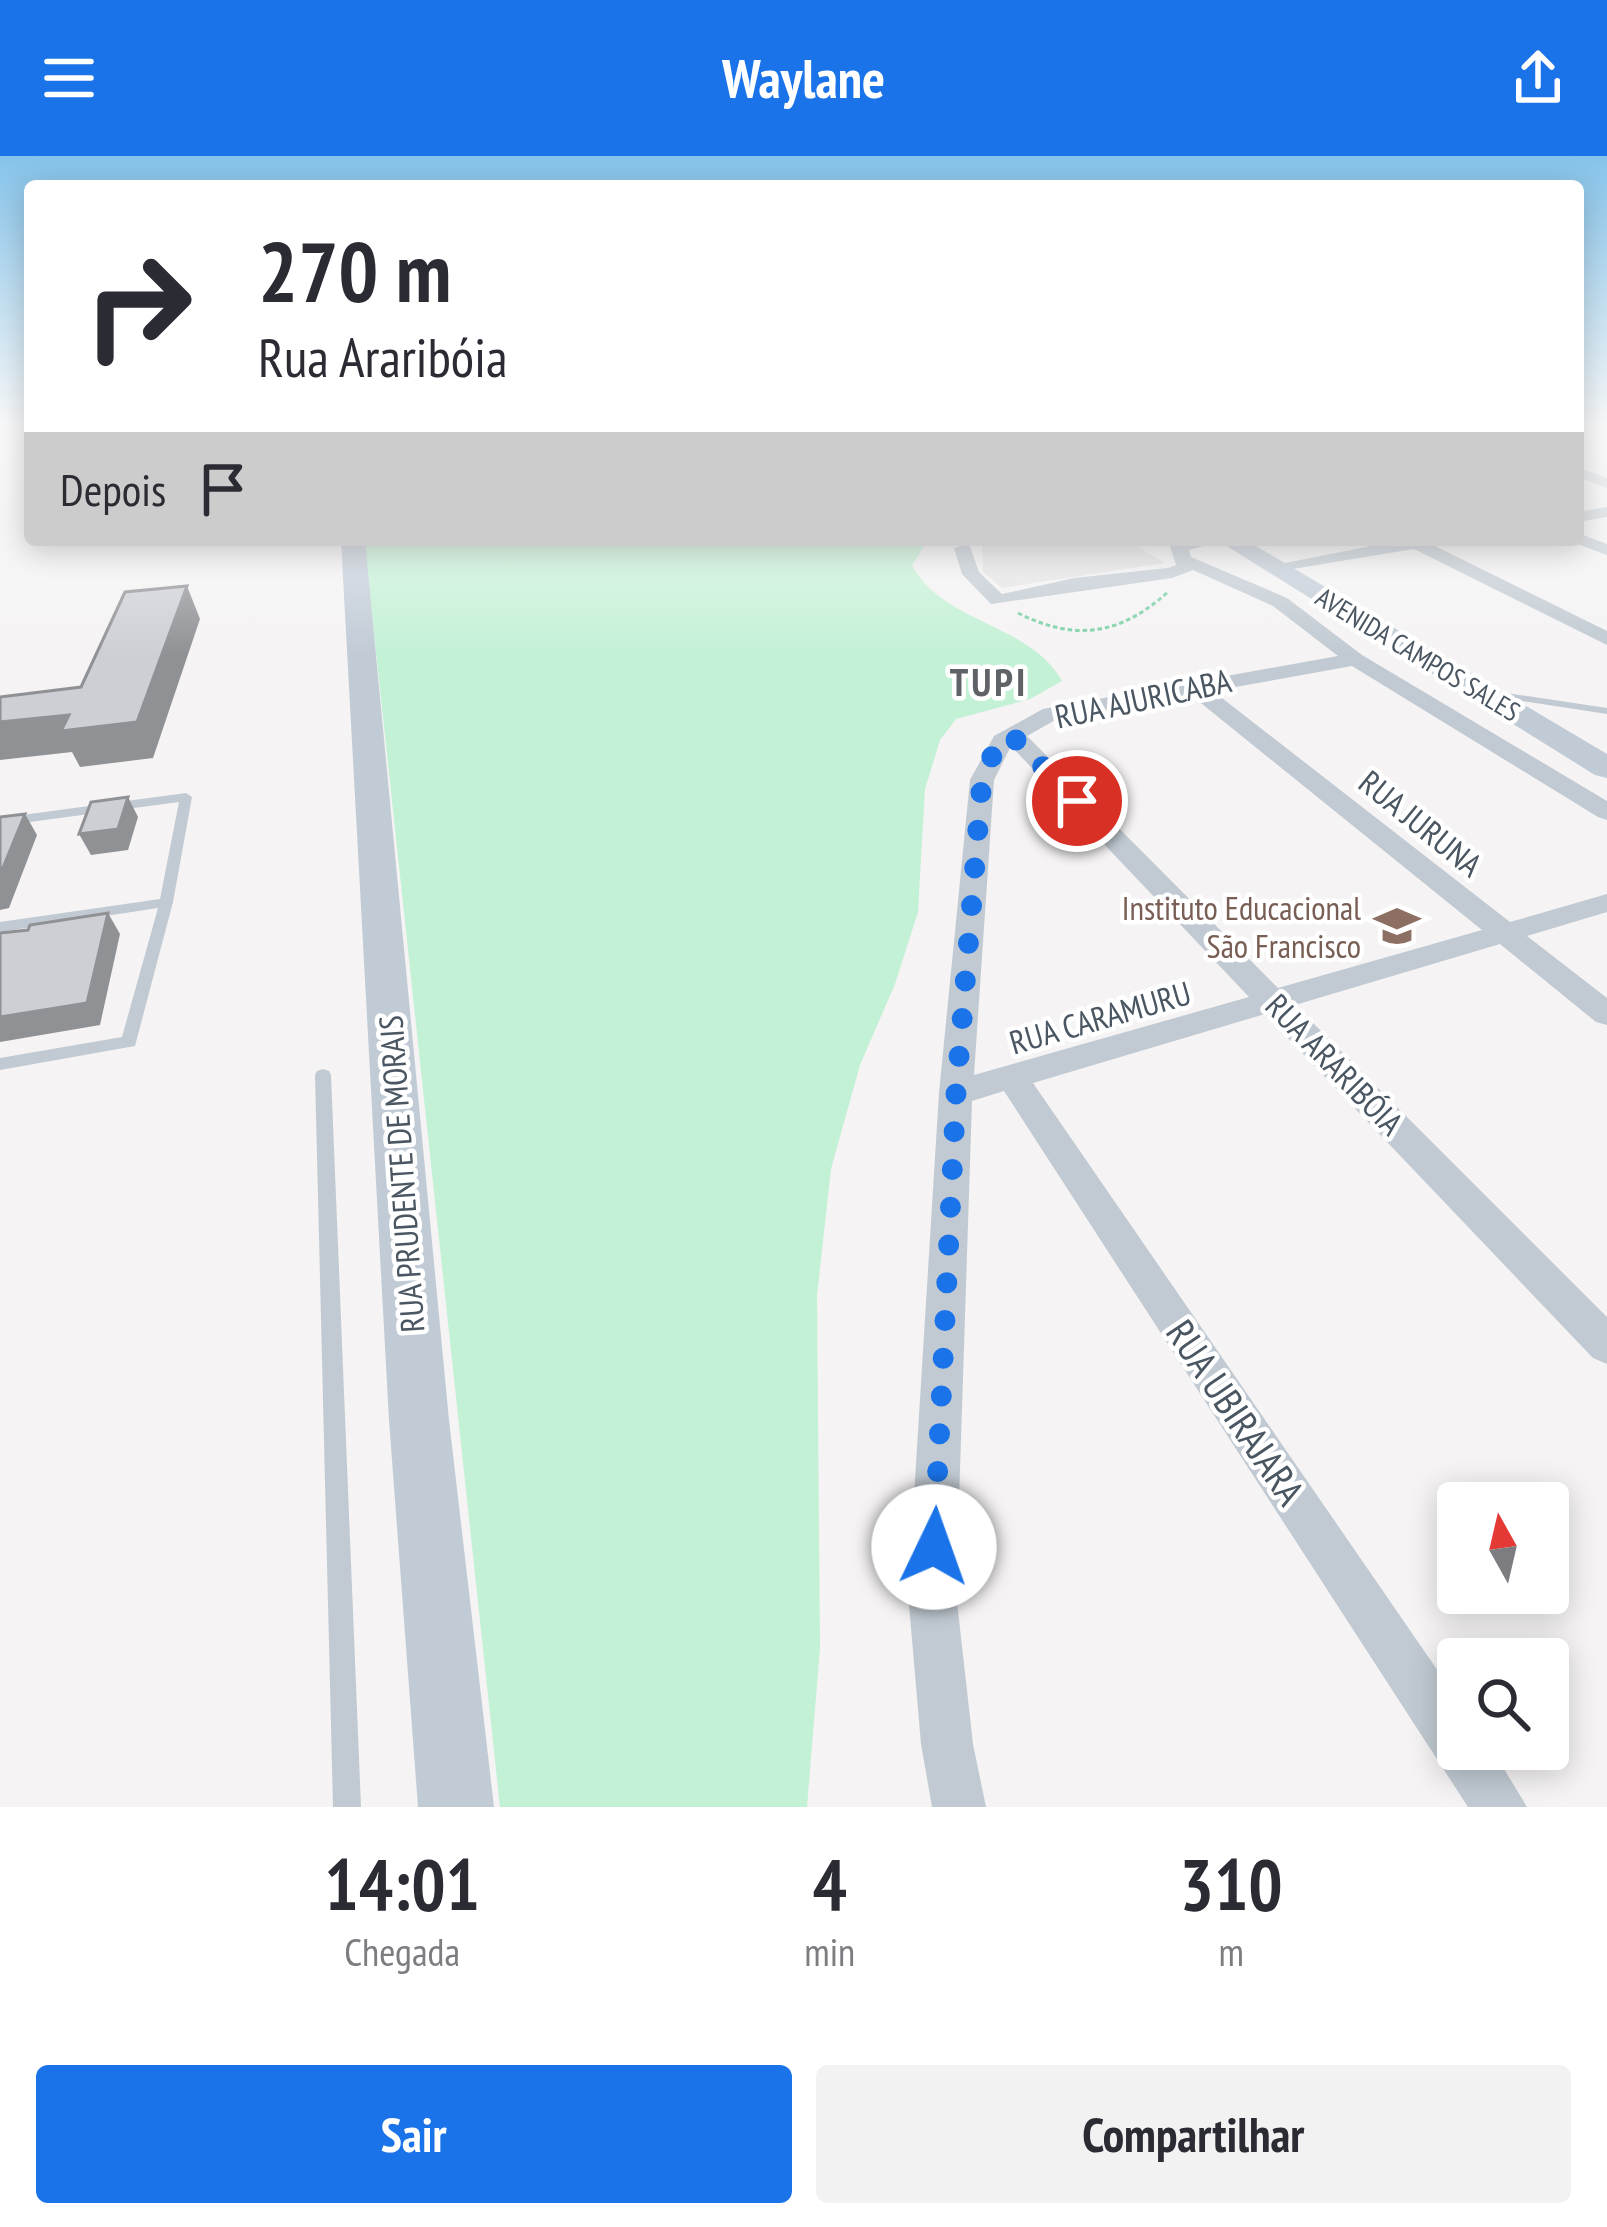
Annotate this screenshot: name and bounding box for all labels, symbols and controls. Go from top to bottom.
text: Waylane [722,43,885,113]
icon: menu [36,45,102,111]
icon: share [1505,45,1571,111]
text: 270 m [258,216,451,325]
icon: right [60,228,216,384]
text: Rua Araribóia [258,322,507,392]
icon: arrive [190,456,256,522]
text: Depois [60,460,166,518]
street label: AVENIDA CAMPOS SALES [1310,580,1526,728]
district label: TUPI [950,656,1028,707]
street label: RUA AJURICABA [1051,658,1235,738]
pin [1026,750,1128,852]
street label: RUA JURUNA [1351,760,1492,886]
icon: arrive [1044,768,1110,834]
place label: Instituto Educacional São Francisco [1122,886,1361,967]
school or university icon: Instituto Educacional São Francisco [1372,901,1422,951]
street label: RUA CARAMURU [1004,971,1196,1063]
street label: RUA ARARIBÓIA [1257,984,1413,1144]
street label: RUA PRUDENTE DE MORAIS [368,1014,434,1334]
street label: RUA UBIRAJARA [1155,1310,1317,1515]
north arrow [1437,1482,1569,1614]
map controls [1437,1482,1569,1770]
position arrow [871,1484,997,1610]
button: search [1437,1638,1569,1770]
text: 14:01 [324,1837,480,1930]
text: 4 [813,1837,847,1930]
text: 310 [1179,1837,1283,1930]
text: Chegada [344,1926,460,1977]
text: min [804,1926,855,1977]
text: m [1218,1926,1244,1977]
button: Sair [36,2065,792,2203]
button: Compartilhar [816,2065,1571,2203]

